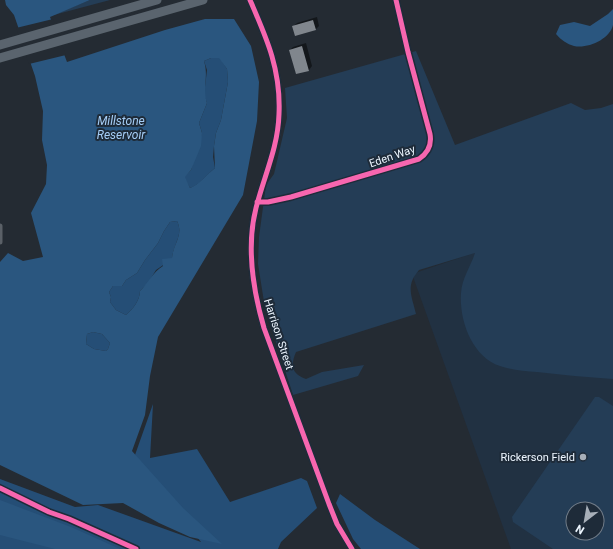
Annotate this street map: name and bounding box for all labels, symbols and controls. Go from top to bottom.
water label: Millstone Reservoir [97,114,146,142]
street label: Eden Way [368,142,418,170]
street label: Harrison Street [261,297,296,372]
place label: Rickerson Field [501,451,575,464]
marker: Rickerson Field [578,452,588,462]
north arrow [565,501,605,541]
text: N [573,521,587,537]

